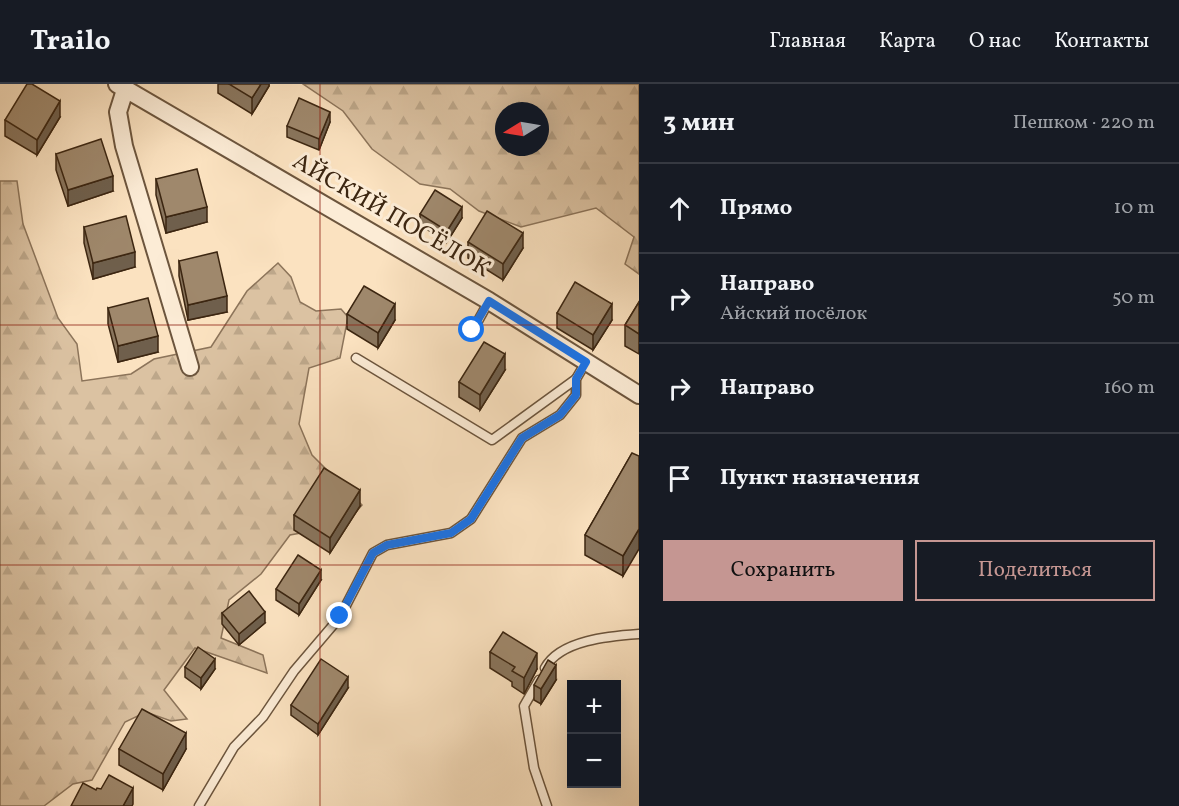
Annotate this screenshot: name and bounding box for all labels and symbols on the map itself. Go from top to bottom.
north arrow [495,102,549,156]
street label: АЙСКИЙ ПОСЁЛОК [286,145,496,287]
route start [458,316,484,342]
route end [326,602,352,628]

